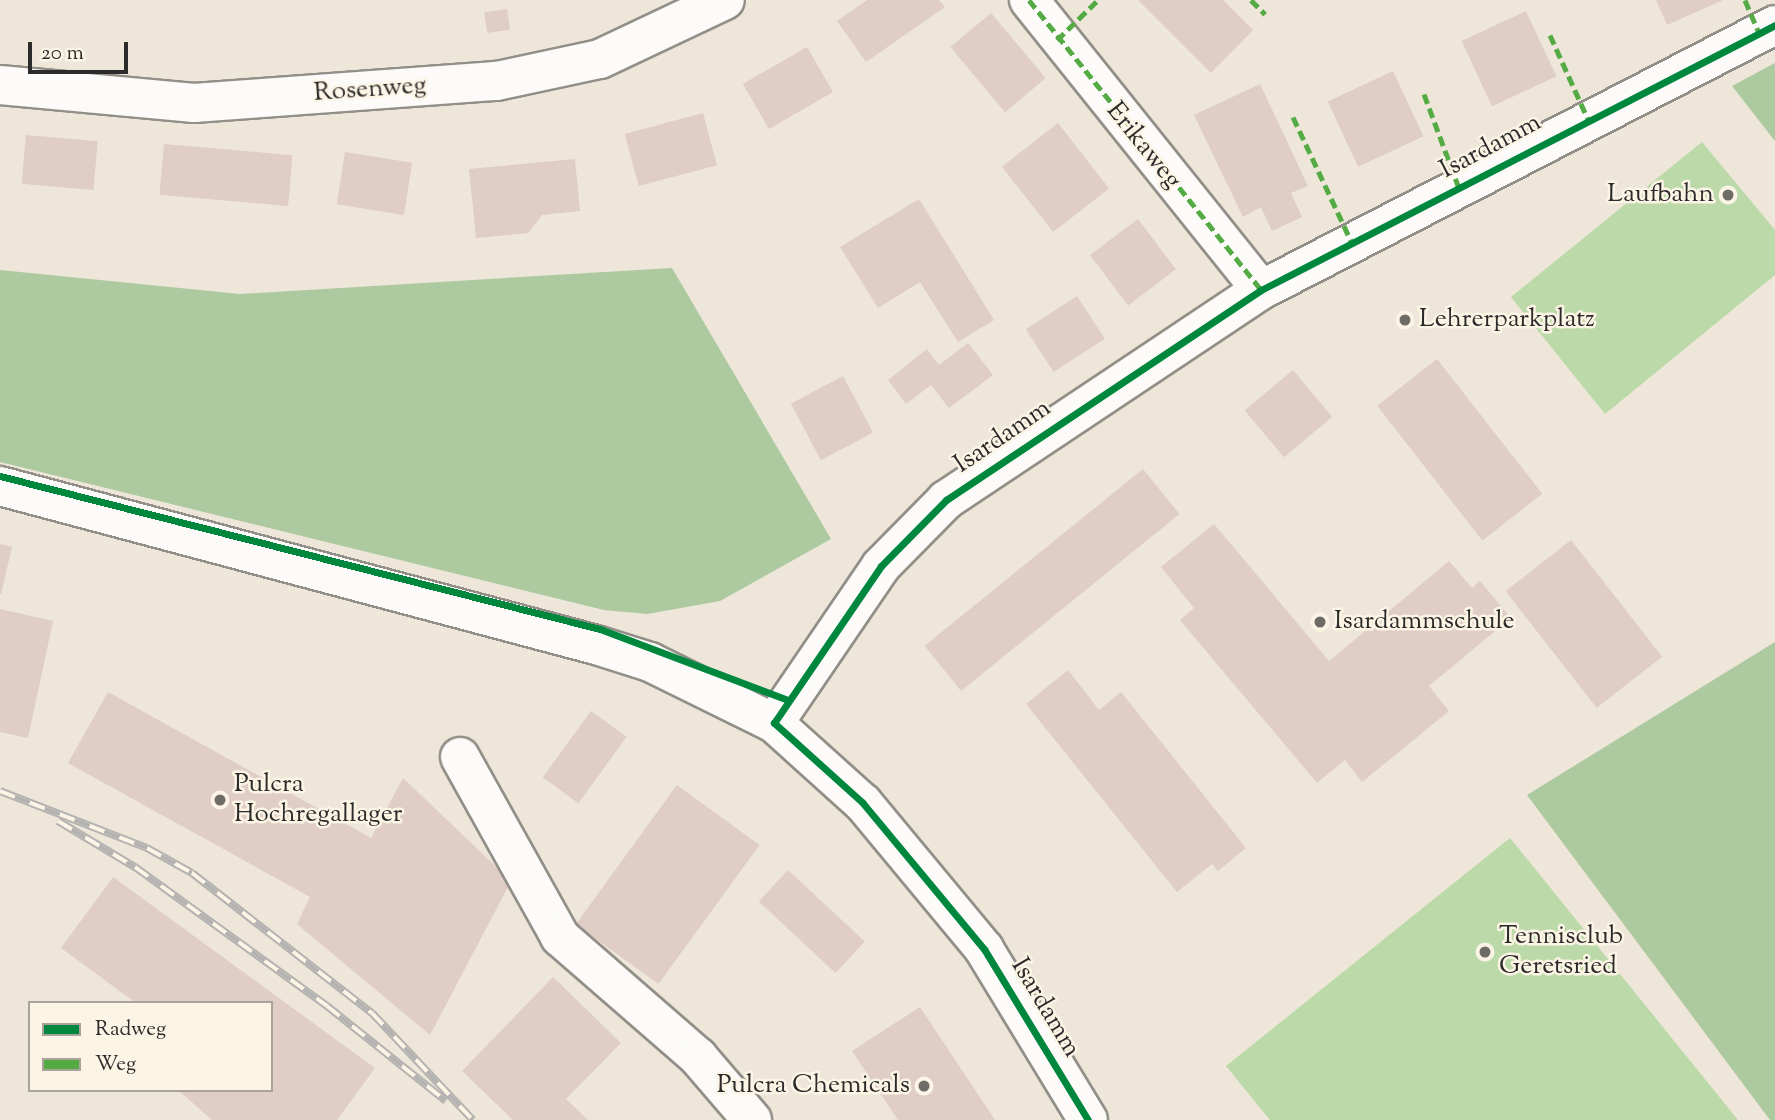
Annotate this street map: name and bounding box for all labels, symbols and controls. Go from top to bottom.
scale bar [32,28,131,72]
text: 20 m [41,39,84,69]
street label: Rosenweg [313,71,427,109]
street label: Erikaweg [1099,96,1187,196]
street label: Isardamm [1435,107,1547,187]
place label: Laufbahn [1607,179,1714,211]
marker: Laufbahn [1720,187,1736,203]
place label: Lehrerparkplatz [1419,304,1595,336]
marker: Lehrerparkplatz [1397,312,1413,328]
street label: Isardamm [949,393,1057,481]
place label: Isardammschule [1334,606,1515,638]
marker: Isardammschule [1312,614,1328,630]
place label: Pulcra Hochregallager [234,769,403,830]
marker: Pulcra Hochregallager [212,792,228,808]
place label: Tennisclub Geretsried [1499,921,1623,982]
marker: Tennisclub Geretsried [1477,944,1493,960]
street label: Isardamm [1003,953,1087,1063]
legend [28,1001,273,1092]
text: Radweg [95,1015,166,1045]
text: Weg [95,1050,136,1080]
place label: Pulcra Chemicals [717,1070,910,1102]
marker: Pulcra Chemicals [916,1078,932,1094]

